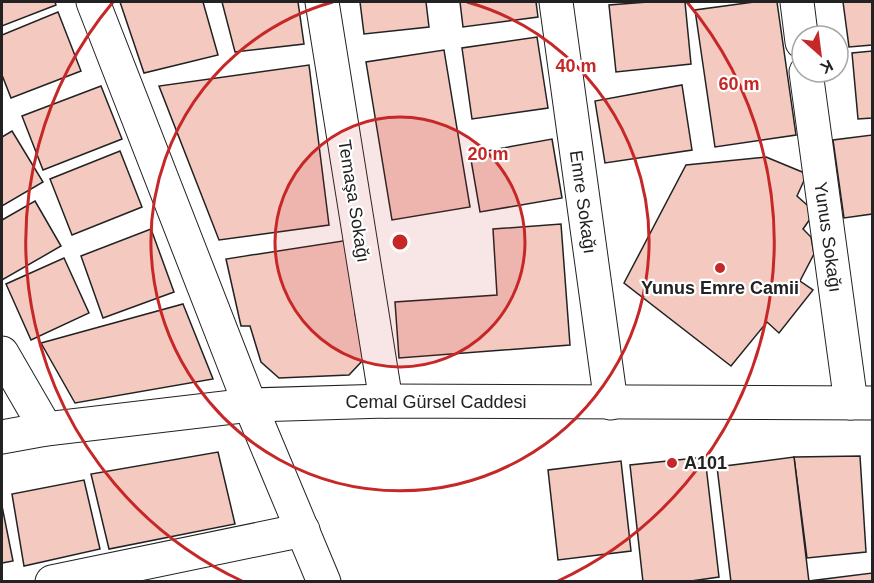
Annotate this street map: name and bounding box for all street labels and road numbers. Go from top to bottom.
street label: Temaşa Sokağı [334,138,374,264]
street label: Emre Sokağı [566,149,600,255]
street label: Yunus Sokağı [810,181,846,293]
street label: Cemal Gürsel Caddesi [345,392,527,412]

